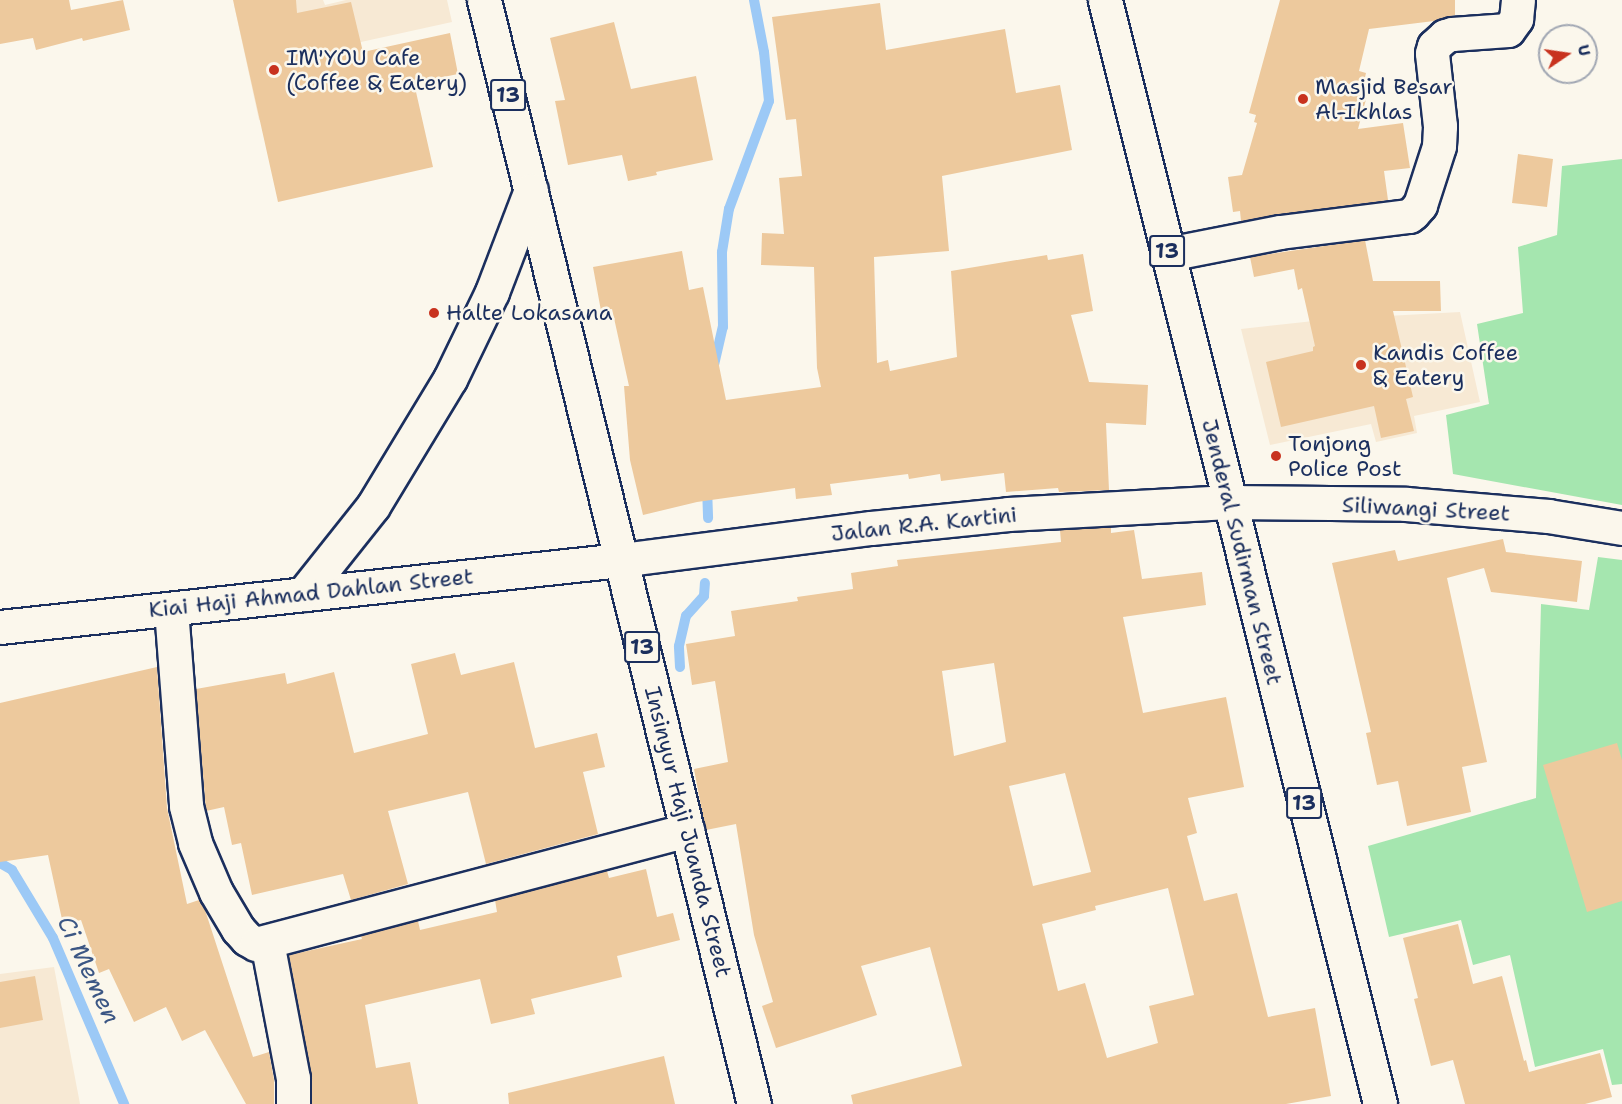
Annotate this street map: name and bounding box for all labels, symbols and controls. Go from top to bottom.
north arrow [1538,24,1598,84]
text: U [1573,43,1596,58]
place label: IM'YOU Cafe (Coffee & Eatery) [286,44,467,96]
marker: IM'YOU Cafe (Coffee & Eatery) [267,63,281,77]
place label: Masjid Besar Al-Ikhlas [1315,73,1453,124]
road number: 13 [490,77,526,113]
marker: Masjid Besar Al-Ikhlas [1296,92,1310,106]
road number: 13 [1149,233,1185,269]
place label: Halte Lokasana [446,300,612,326]
marker: Halte Lokasana [427,306,441,320]
place label: Kandis Coffee & Eatery [1373,339,1518,390]
marker: Kandis Coffee & Eatery [1354,358,1368,372]
street label: Jenderal Sudirman Street [1196,416,1288,688]
place label: Tonjong Police Post [1288,430,1402,482]
marker: Tonjong Police Post [1269,449,1283,463]
street label: Siliwangi Street [1341,491,1511,527]
street label: Jalan R.A. Kartini [830,501,1018,547]
street label: Kiai Haji Ahmad Dahlan Street [147,563,475,623]
road number: 13 [624,629,660,665]
street label: Insinyur Haji Juanda Street [639,684,737,980]
road number: 13 [1286,785,1322,821]
water label: Ci Memen [51,912,125,1028]

